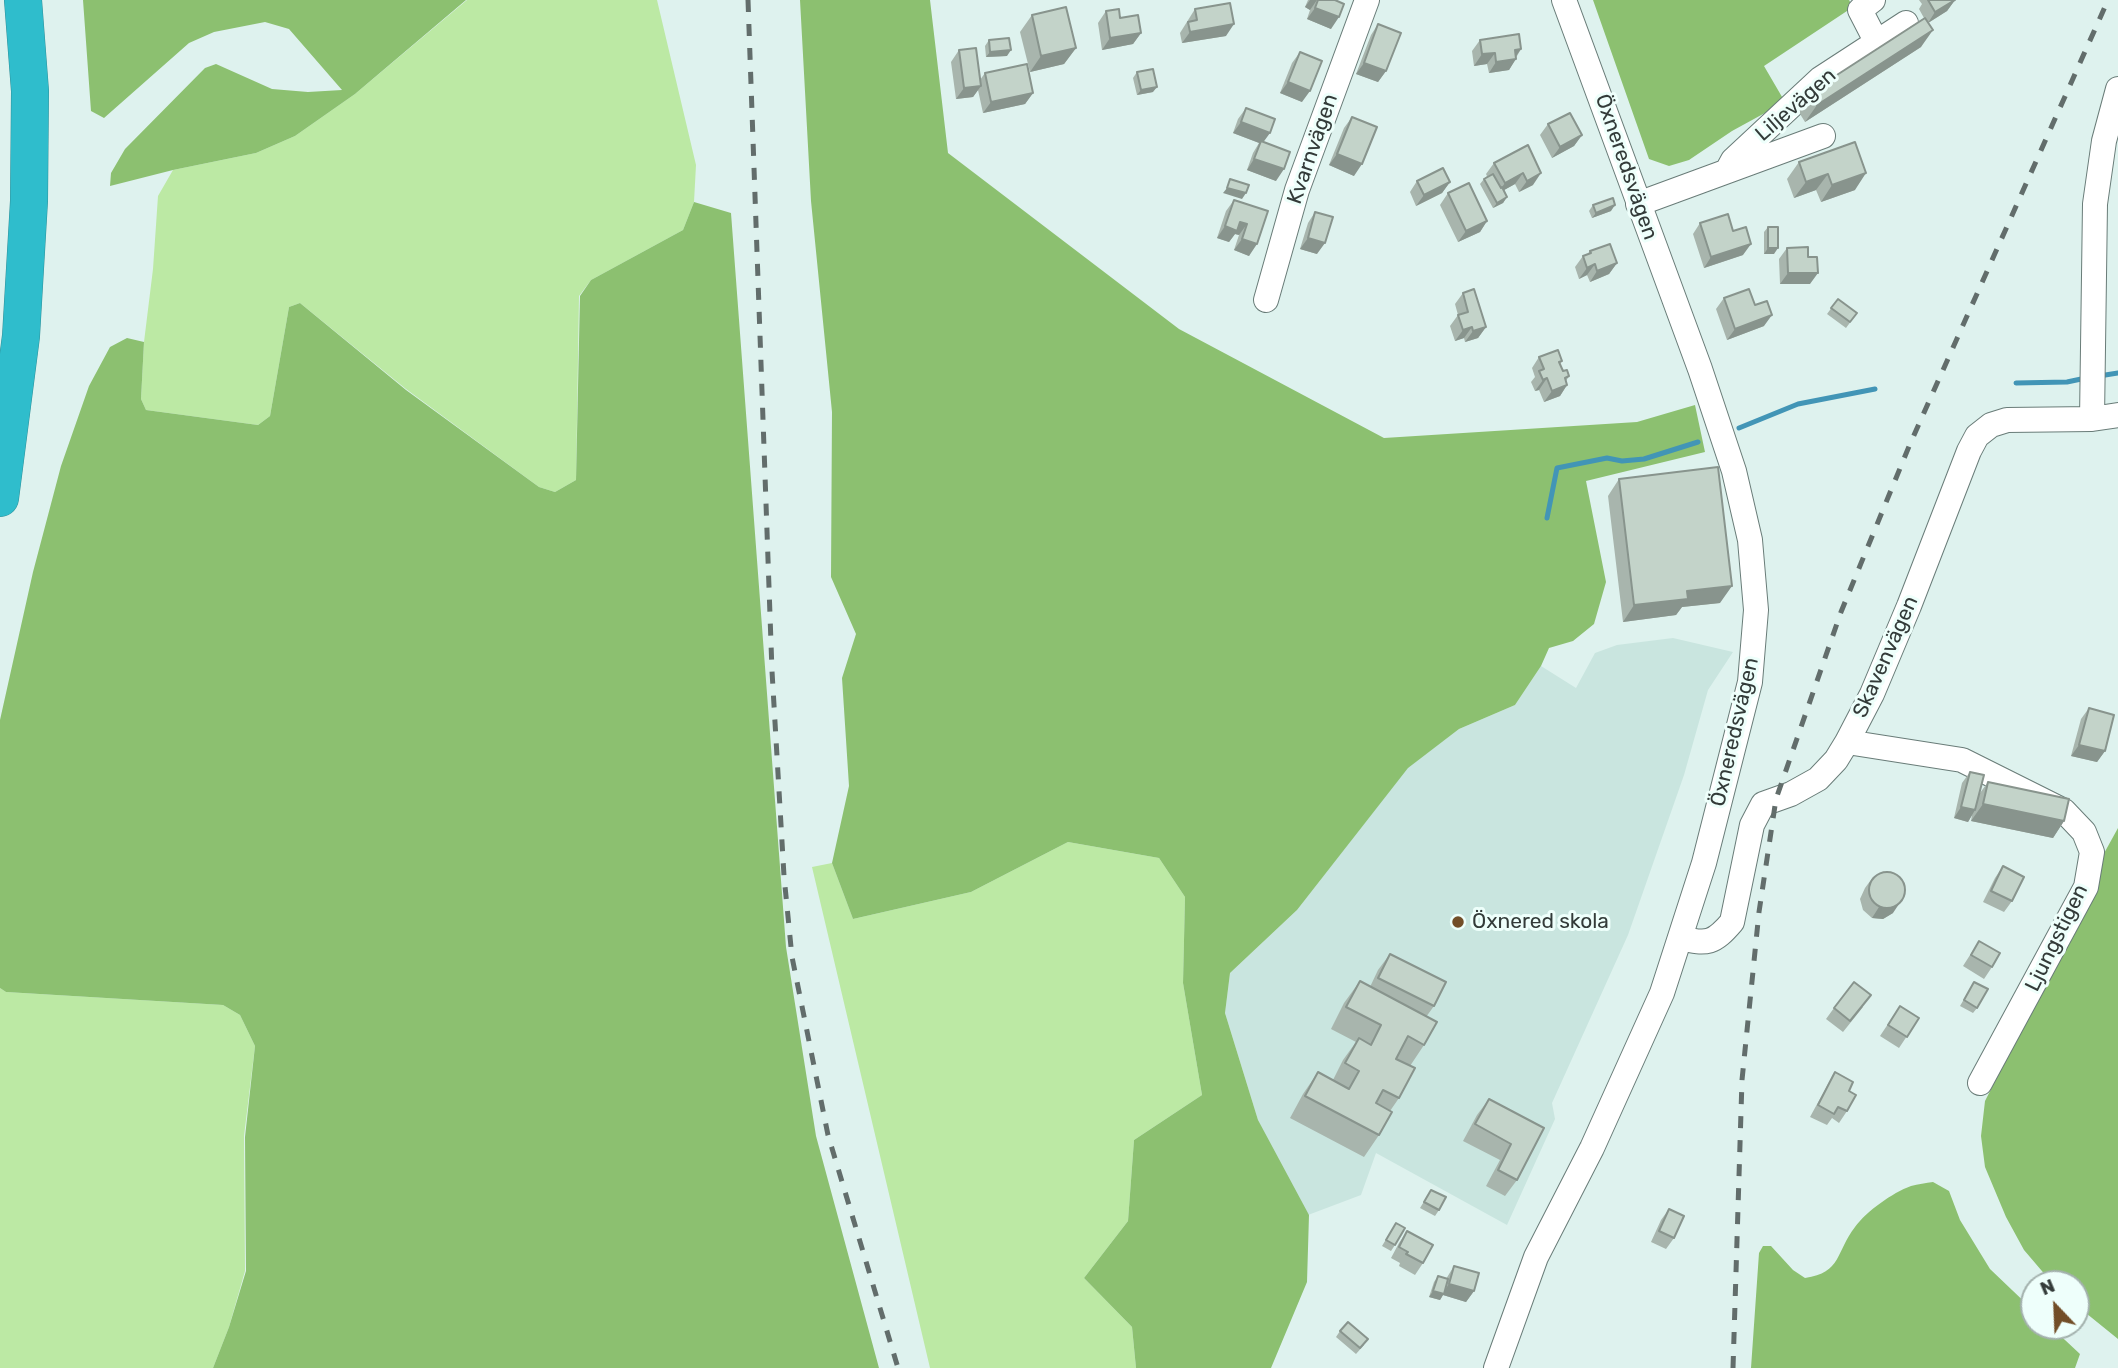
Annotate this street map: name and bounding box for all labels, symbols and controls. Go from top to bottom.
street label: Liljevägen [1751,63,1841,147]
street label: Kvarnvägen [1282,91,1344,207]
street label: Öxneredsvägen [1589,91,1663,243]
street label: Skavenvägen [1848,592,1924,722]
street label: Öxneredsvägen [1706,655,1764,809]
street label: Ljungstigen [2020,880,2094,996]
place label: Öxnered skola [1472,909,1609,935]
marker: Öxnered skola [1450,914,1466,930]
north arrow [2020,1270,2090,1340]
text: N [2037,1274,2058,1300]

